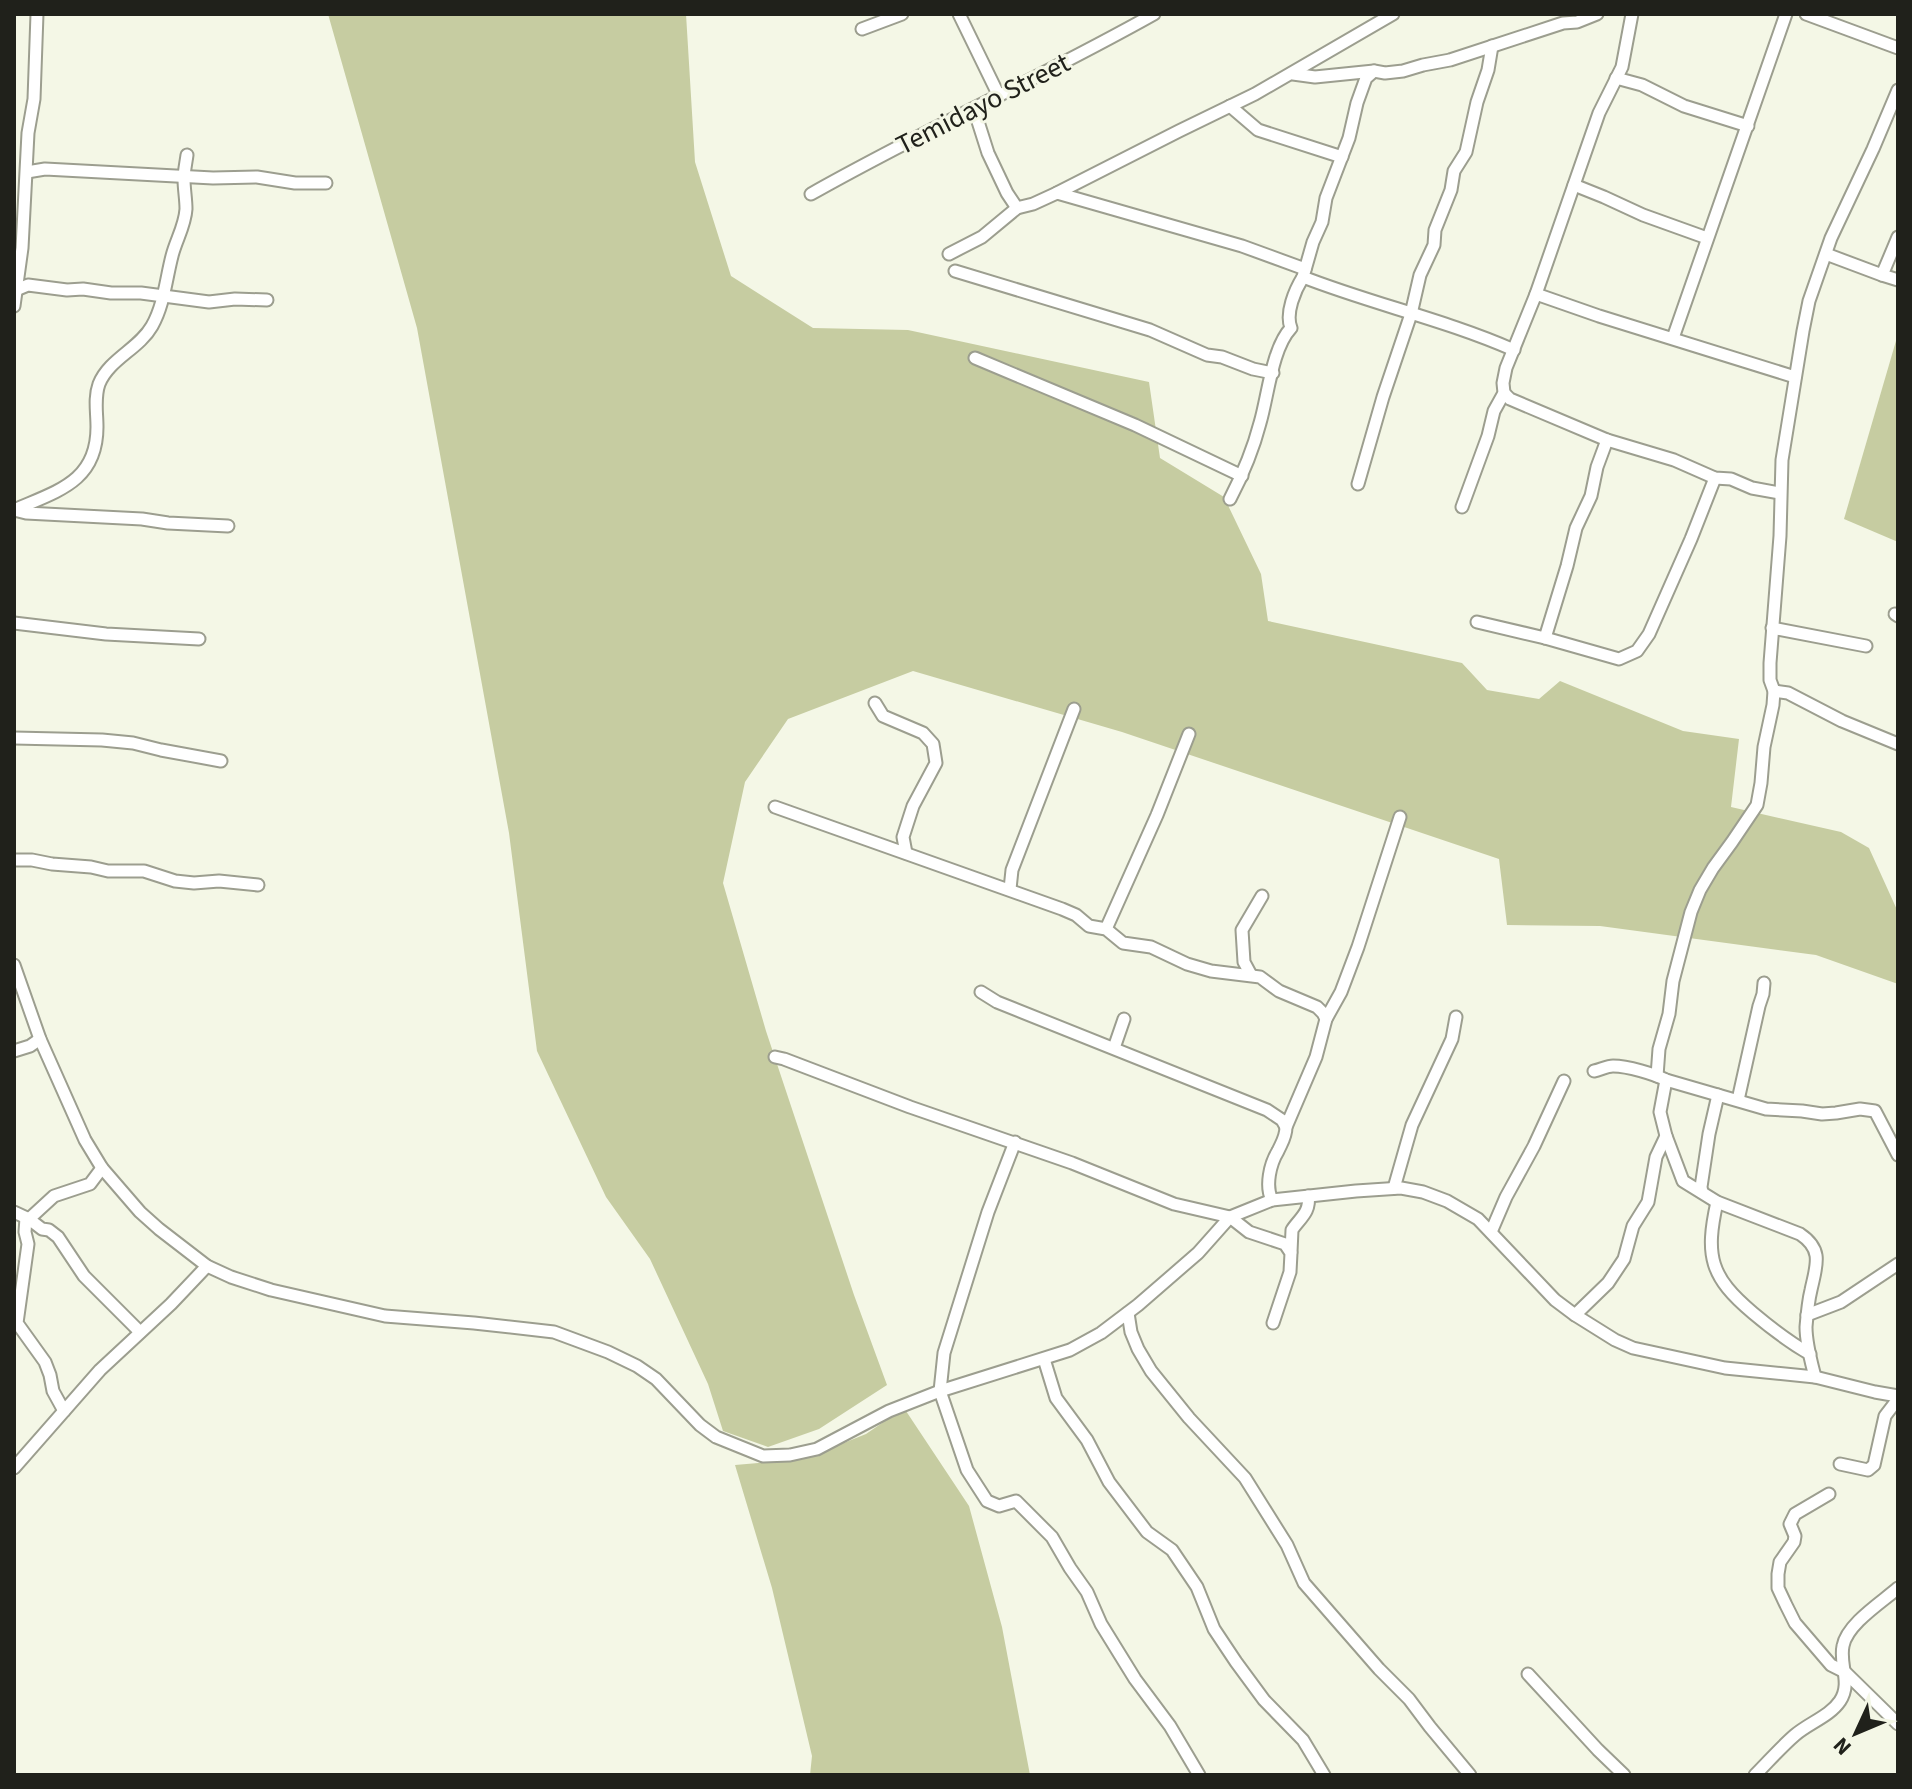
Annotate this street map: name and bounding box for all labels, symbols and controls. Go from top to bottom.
street label: Temidayo Street [889,43,1078,165]
north arrow [1816,1693,1896,1773]
text: N [1826,1730,1859,1763]

